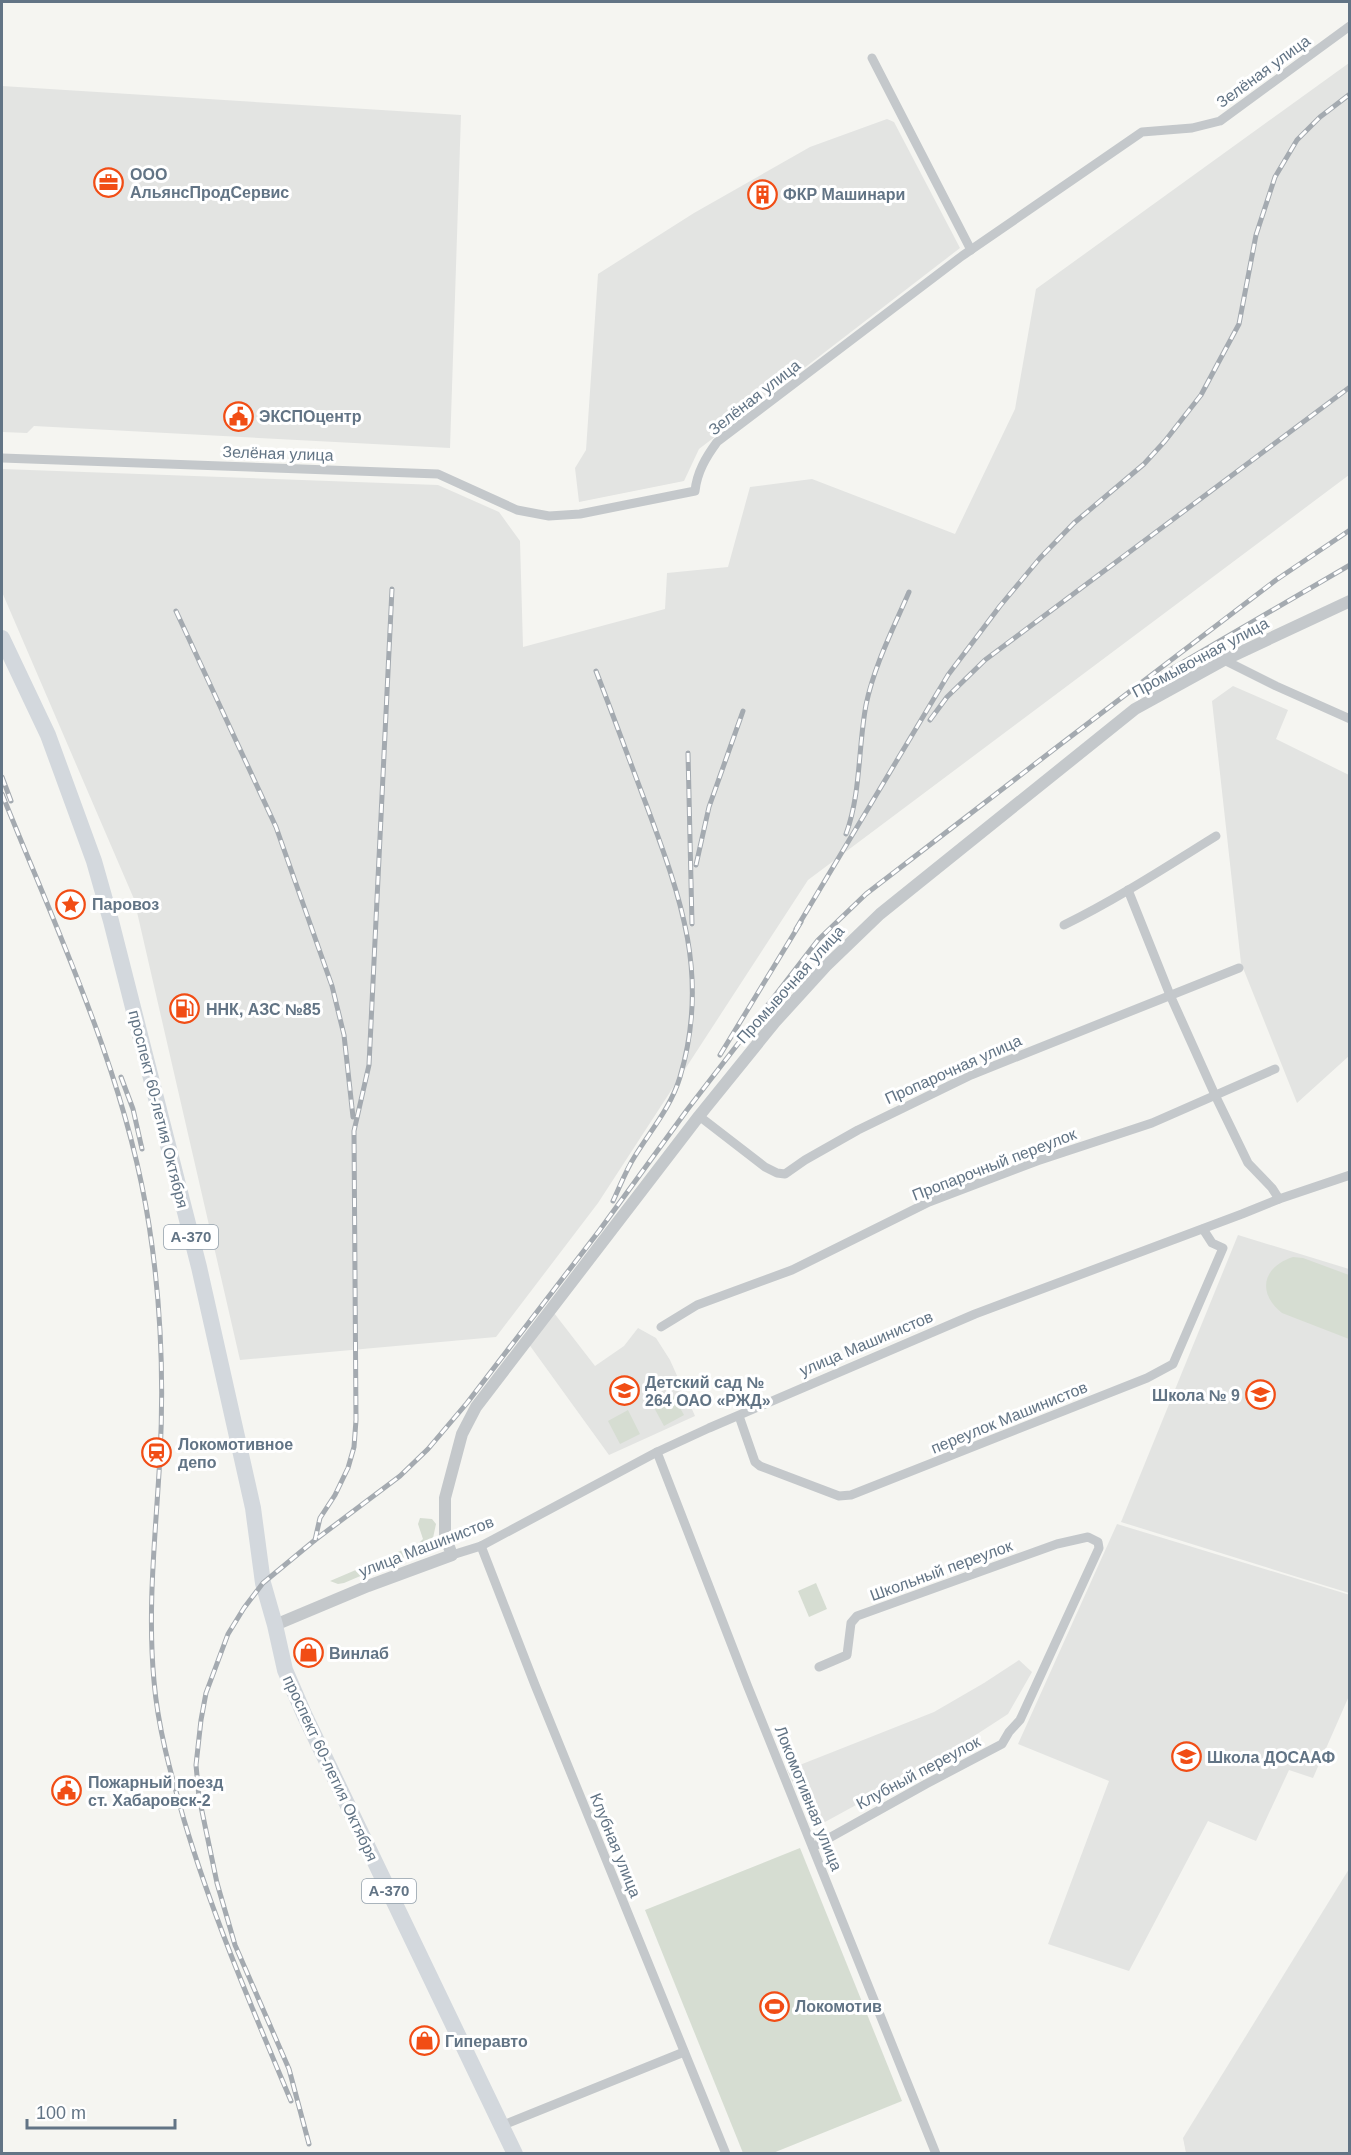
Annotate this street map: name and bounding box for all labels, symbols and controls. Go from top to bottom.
street label: Зелёная улица [1213,32,1313,111]
place label: ООО АльянсПродСервис [130,166,289,201]
office icon: ООО АльянсПродСервис [93,167,125,199]
building icon: ФКР Машинари [746,178,778,210]
place label: ФКР Машинари [783,186,905,203]
street label: Зелёная улица [705,356,803,438]
public building icon: ЭКСПОцентр [222,400,254,432]
place label: ЭКСПОцентр [259,408,362,425]
street label: Зелёная улица [222,443,334,464]
street label: Промывочная улица [1129,614,1271,701]
place icon: Паровоз [55,888,87,920]
place label: Паровоз [92,896,159,913]
street label: Промывочная улица [733,922,848,1046]
fuel station icon: ННК, АЗС №85 [169,993,201,1025]
place label: ННК, АЗС №85 [206,1001,321,1018]
street label: проспект 60-летия Октября [126,1008,191,1210]
street label: Пропарочная улица [882,1032,1024,1107]
street label: Пропарочный переулок [910,1125,1080,1204]
road number: А-370 [164,1225,218,1249]
street label: улица Машинистов [797,1308,935,1379]
place label: Детский сад № 264 ОАО «РЖД» [645,1374,771,1409]
school or university icon: Детский сад № 264 ОАО «РЖД» [608,1375,640,1407]
street label: переулок Машинистов [928,1378,1090,1457]
school or university icon: Школа № 9 [1245,1379,1277,1411]
place label: Школа № 9 [1152,1387,1240,1404]
place label: Локомотивное депо [178,1436,293,1471]
station icon: Локомотивное депо [141,1437,173,1469]
street label: улица Машинистов [356,1513,496,1580]
street label: Школьный переулок [868,1536,1016,1604]
shop icon: Винлаб [292,1637,324,1669]
place label: Винлаб [329,1645,389,1662]
street label: проспект 60-летия Октября [280,1672,381,1864]
street label: Локомотивная улица [772,1723,845,1873]
street label: Клубный переулок [853,1732,984,1812]
school or university icon: Школа ДОСААФ [1170,1741,1202,1773]
place label: Школа ДОСААФ [1207,1749,1335,1766]
place label: Пожарный поезд ст. Хабаровск-2 [88,1774,223,1809]
public building icon: Пожарный поезд ст. Хабаровск-2 [51,1775,83,1807]
street label: Клубная улица [587,1791,644,1900]
road number: А-370 [362,1879,416,1903]
sports icon: Локомотив [758,1990,790,2022]
place label: Локомотив [795,1998,882,2015]
shop icon: Гиперавто [408,2025,440,2057]
place label: Гиперавто [445,2033,528,2050]
scale bar [27,2092,176,2130]
text: 100 m [36,2103,86,2123]

